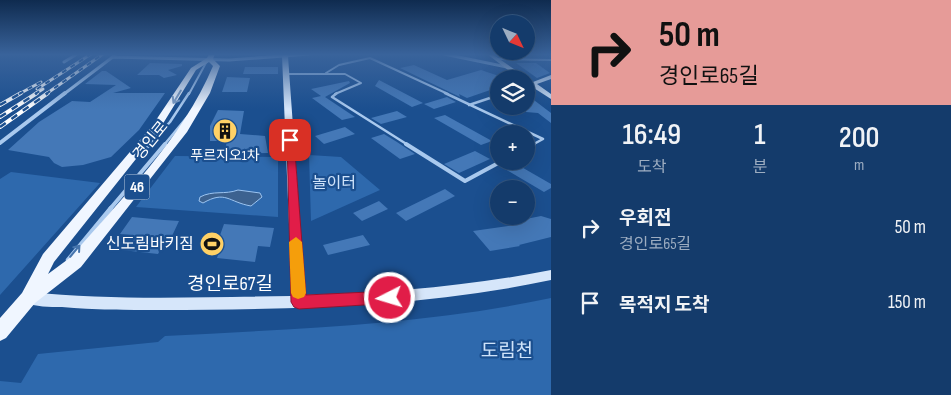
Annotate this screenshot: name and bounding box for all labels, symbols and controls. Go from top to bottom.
text: 50 m [659,14,720,57]
north arrow [490,15,535,60]
map controls [490,15,535,225]
icon: right [576,20,641,85]
text: 경인로65길 [659,63,758,90]
button: layers [490,70,535,115]
one-way arrow [171,89,181,103]
text: 16:49 [623,117,681,153]
text: 1 [754,117,766,153]
street label: 경인로 [130,118,172,164]
building icon: 푸르지오1차 [212,118,238,144]
pin [269,119,311,161]
text: 200 [839,120,879,156]
button: + [490,125,535,170]
icon: arrive [276,126,304,154]
place label: 푸르지오1차 [190,147,260,164]
text: m [854,156,864,175]
text: 도착 [637,158,667,177]
text: 분 [753,158,767,177]
road number: 46 [124,174,150,200]
park label: 놀이터 [312,174,356,193]
button: − [490,180,535,225]
text: 우회전 [619,207,671,230]
icon: right [576,214,604,242]
text: 50 m [895,216,926,239]
sports icon: 신도림바키짐 [199,231,225,257]
place label: 신도림바키짐 [106,235,194,254]
text: 경인로65길 [619,235,691,254]
one-way arrow [70,245,81,258]
position arrow [363,271,415,323]
street label: 경인로67길 [187,273,273,296]
icon: arrive [576,289,604,317]
text: 150 m [888,291,926,314]
text: 목적지 도착 [619,294,709,317]
park label: 도림천 [481,340,533,363]

